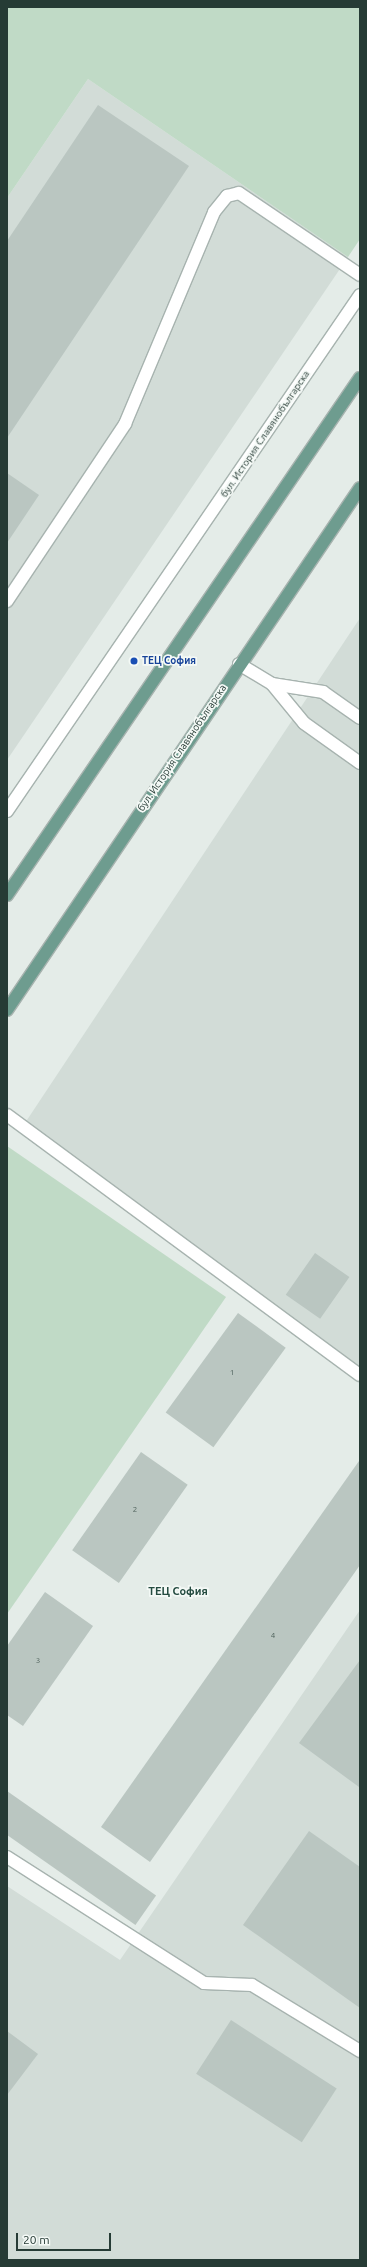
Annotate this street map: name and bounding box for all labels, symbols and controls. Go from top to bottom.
street label: бул. История Славянобългарска [218,368,312,500]
place label: ТЕЦ София [142,655,196,667]
marker: ТЕЦ София [129,656,139,666]
street label: бул. История Славянобългарска [135,682,229,814]
house number: 1 [230,1368,234,1378]
house number: 2 [133,1505,137,1515]
district label: ТЕЦ София [148,1584,208,1598]
house number: 4 [271,1631,275,1641]
house number: 3 [36,1656,40,1666]
scale bar [18,2225,113,2251]
text: 20 m [23,2233,50,2246]

